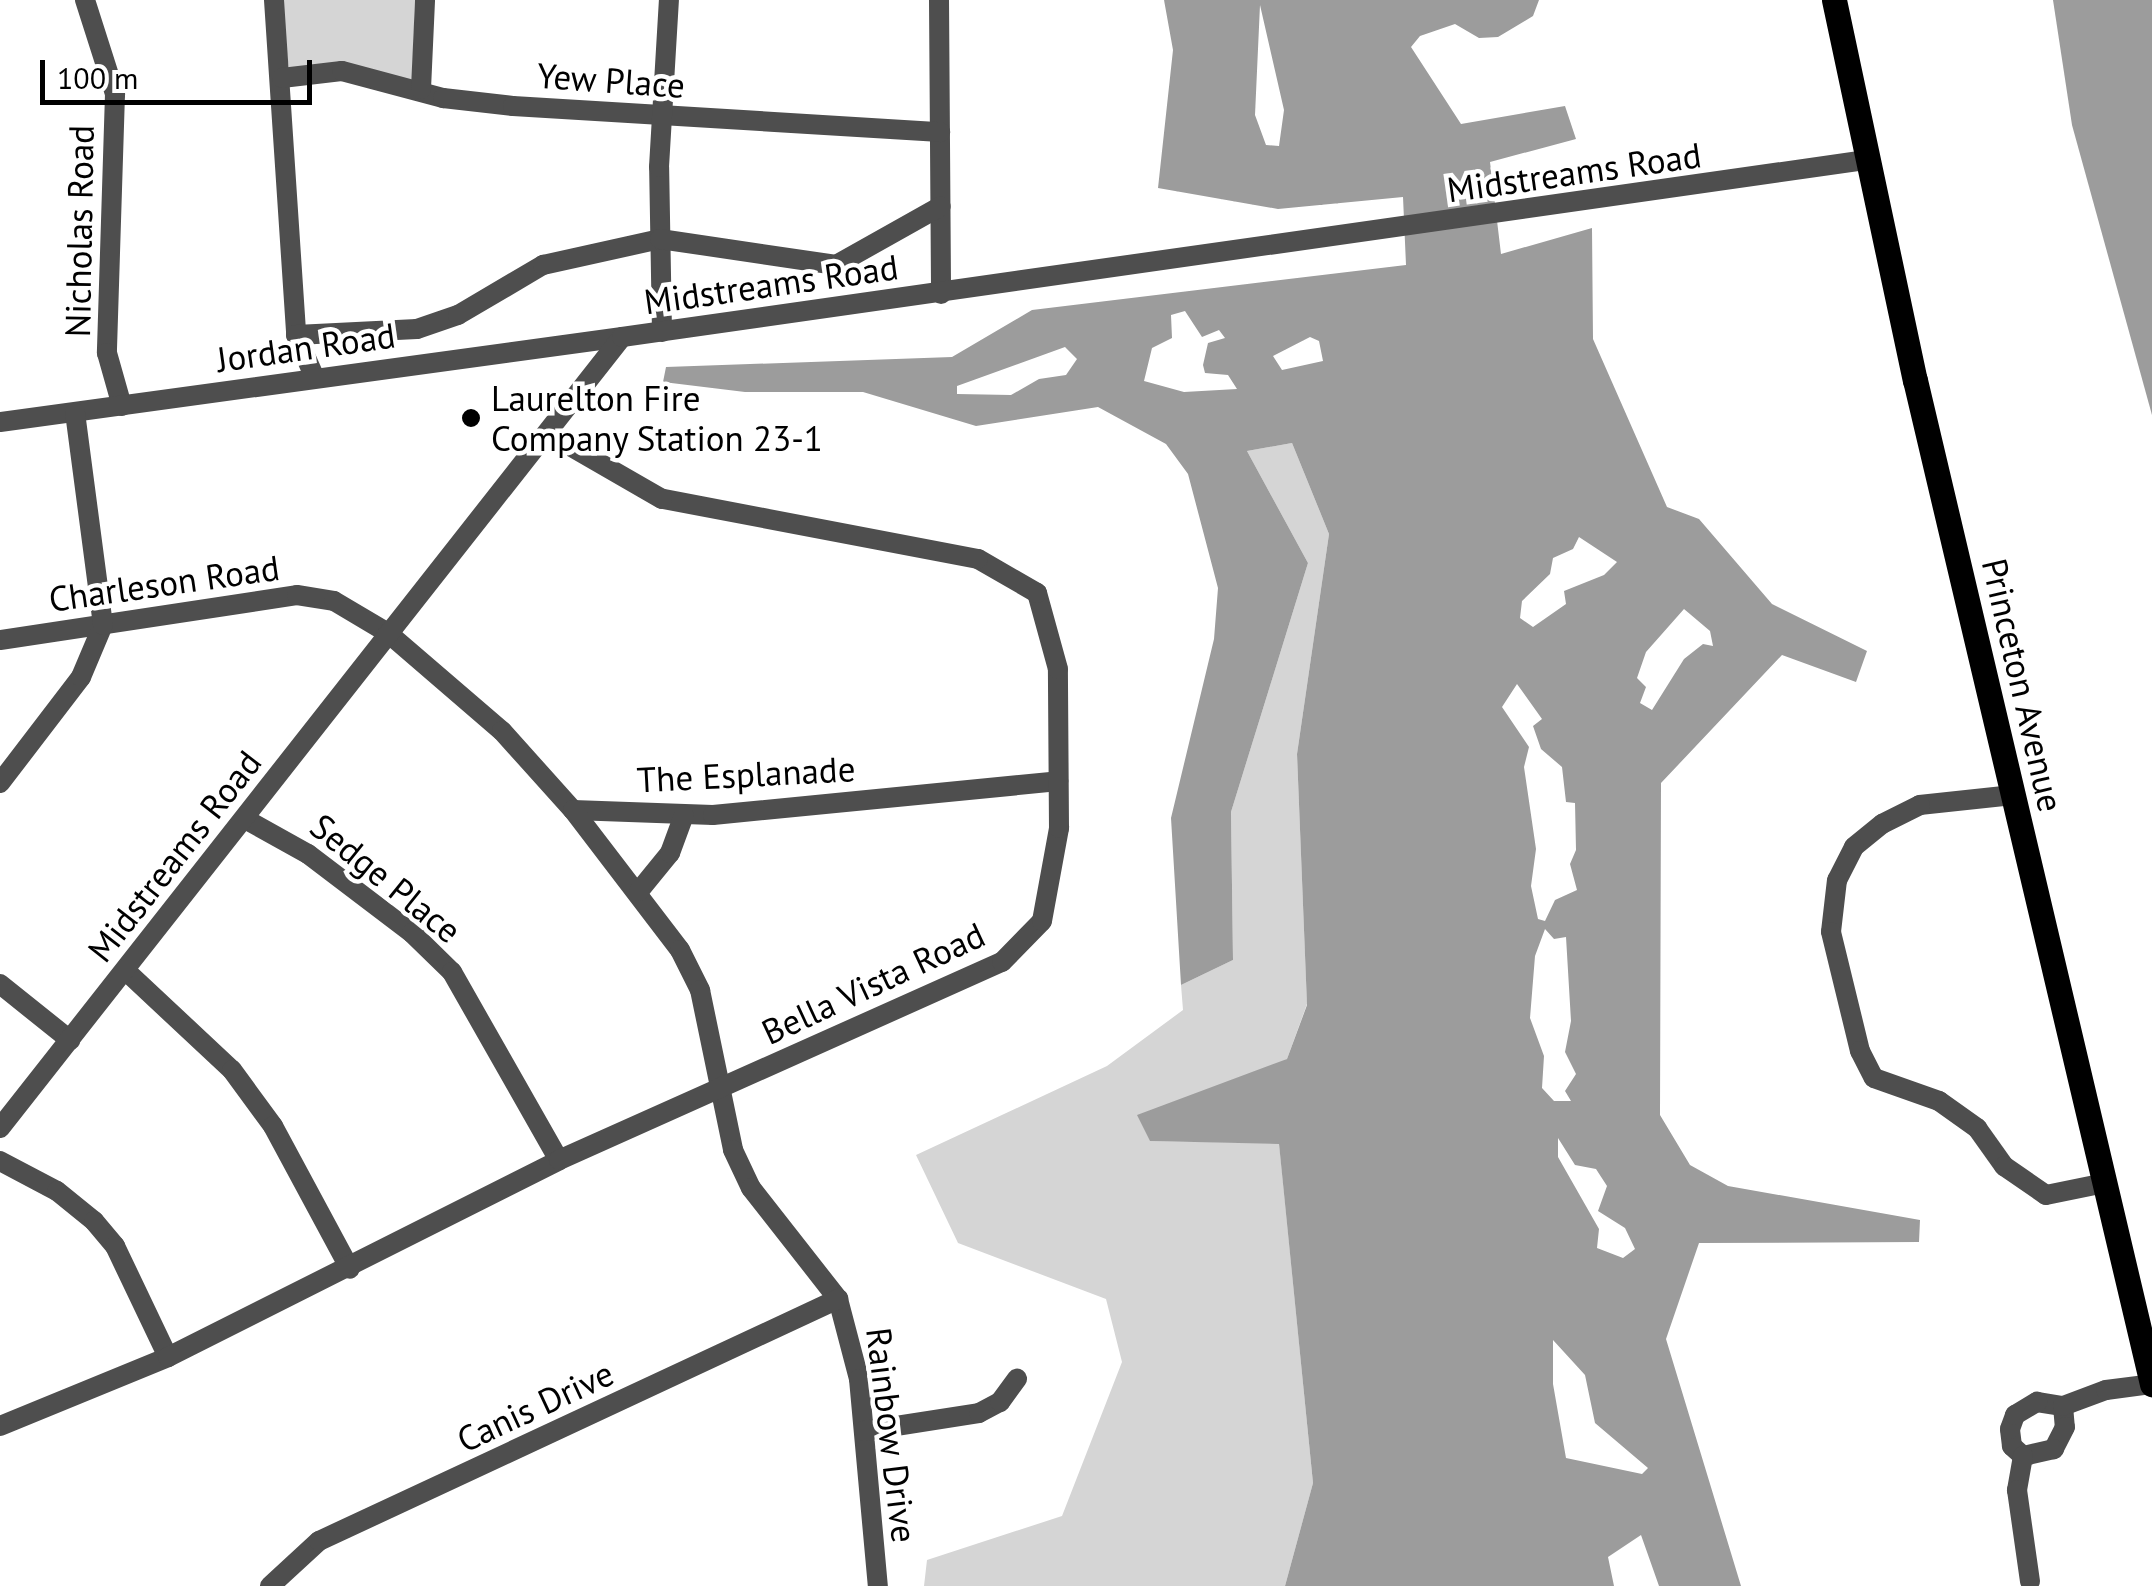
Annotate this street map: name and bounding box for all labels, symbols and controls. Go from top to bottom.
scale bar [45,40,318,102]
street label: Yew Place [535,54,687,106]
text: 100 m [57,58,138,97]
street label: Nicholas Road [56,124,102,338]
street label: Midstreams Road [1444,133,1704,211]
street label: Midstreams Road [641,245,901,323]
street label: Jordan Road [214,314,398,380]
place label: Laurelton Fire Company Station 23-1 [491,377,824,459]
marker: Laurelton Fire Company Station 23-1 [460,407,482,429]
street label: Charleson Road [46,546,282,620]
street label: Princeton Avenue [1973,554,2073,816]
street label: Midstreams Road [79,742,269,970]
street label: The Esplanade [636,747,856,801]
street label: Sedge Place [302,805,470,951]
street label: Bella Vista Road [754,913,992,1053]
street label: Rainbow Drive [858,1325,926,1545]
street label: Canis Drive [450,1352,620,1460]

